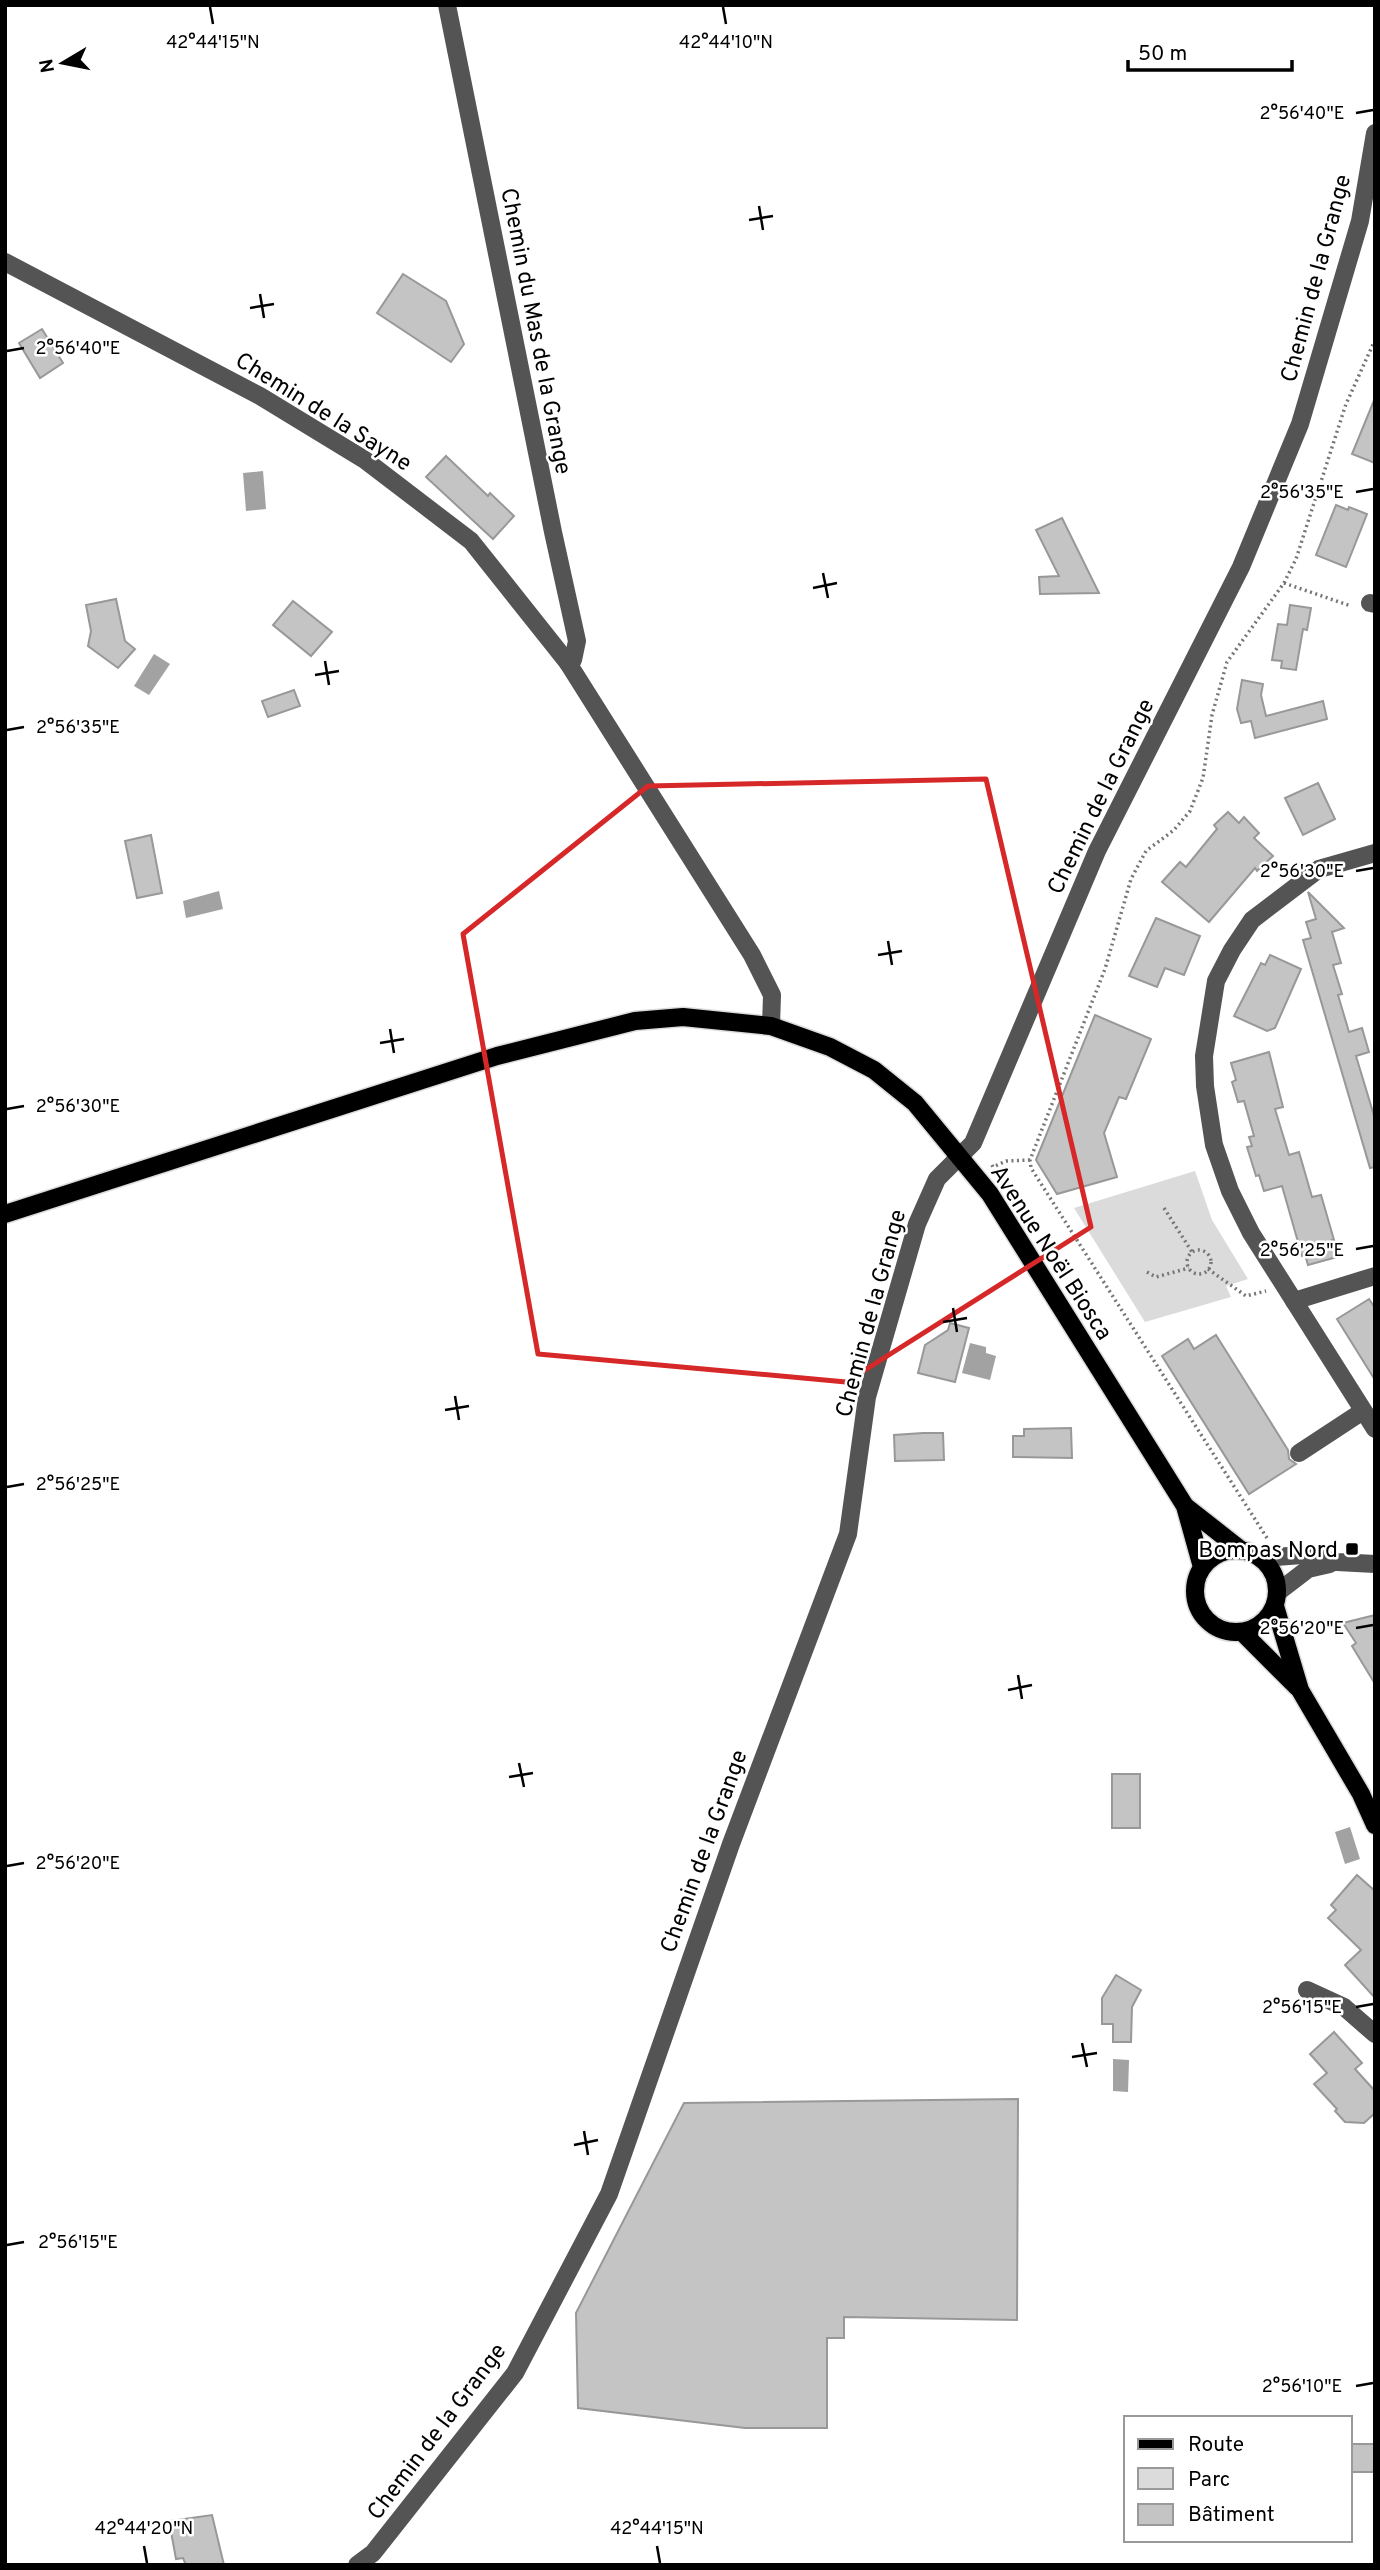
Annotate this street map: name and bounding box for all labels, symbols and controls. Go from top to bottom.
north arrow [28,28,98,98]
scale bar [1128,28,1292,72]
text: 42°44'15"N [166,32,260,55]
text: 42°44'10"N [679,32,773,55]
text: 50 m [1138,41,1187,68]
text: N [35,57,61,74]
text: 2°56'40"E [1260,103,1344,126]
street label: Chemin de la Grange [1276,172,1359,386]
street label: Chemin du Mas de la Grange [493,186,577,477]
text: 2°56'40"E [36,338,120,361]
street label: Chemin de la Sayne [229,347,416,479]
text: 2°56'35"E [1260,482,1344,505]
street label: Chemin de la Grange [1042,695,1162,900]
text: 2°56'35"E [36,717,120,740]
text: 2°56'30"E [1260,861,1344,884]
text: 2°56'30"E [36,1096,120,1119]
street label: Avenue Noël Biosca [982,1160,1117,1346]
street label: Chemin de la Grange [831,1207,914,1421]
text: 2°56'25"E [1260,1240,1344,1263]
text: 2°56'25"E [36,1474,120,1497]
place label: Bompas Nord [1198,1537,1338,1566]
marker: Bompas Nord [1344,1541,1360,1557]
text: 2°56'20"E [1260,1618,1344,1641]
street label: Chemin de la Grange [655,1746,756,1957]
text: 2°56'20"E [36,1853,120,1876]
text: 2°56'15"E [1262,1997,1342,2020]
text: 2°56'15"E [38,2232,118,2255]
street label: Chemin de la Grange [362,2338,514,2527]
text: 2°56'10"E [1262,2376,1342,2399]
legend [1124,2416,1352,2542]
text: Route [1188,2432,1244,2459]
text: Parc [1188,2467,1230,2494]
text: Bâtiment [1188,2502,1275,2529]
text: 42°44'20"N [95,2518,193,2541]
text: 42°44'15"N [610,2518,704,2541]

